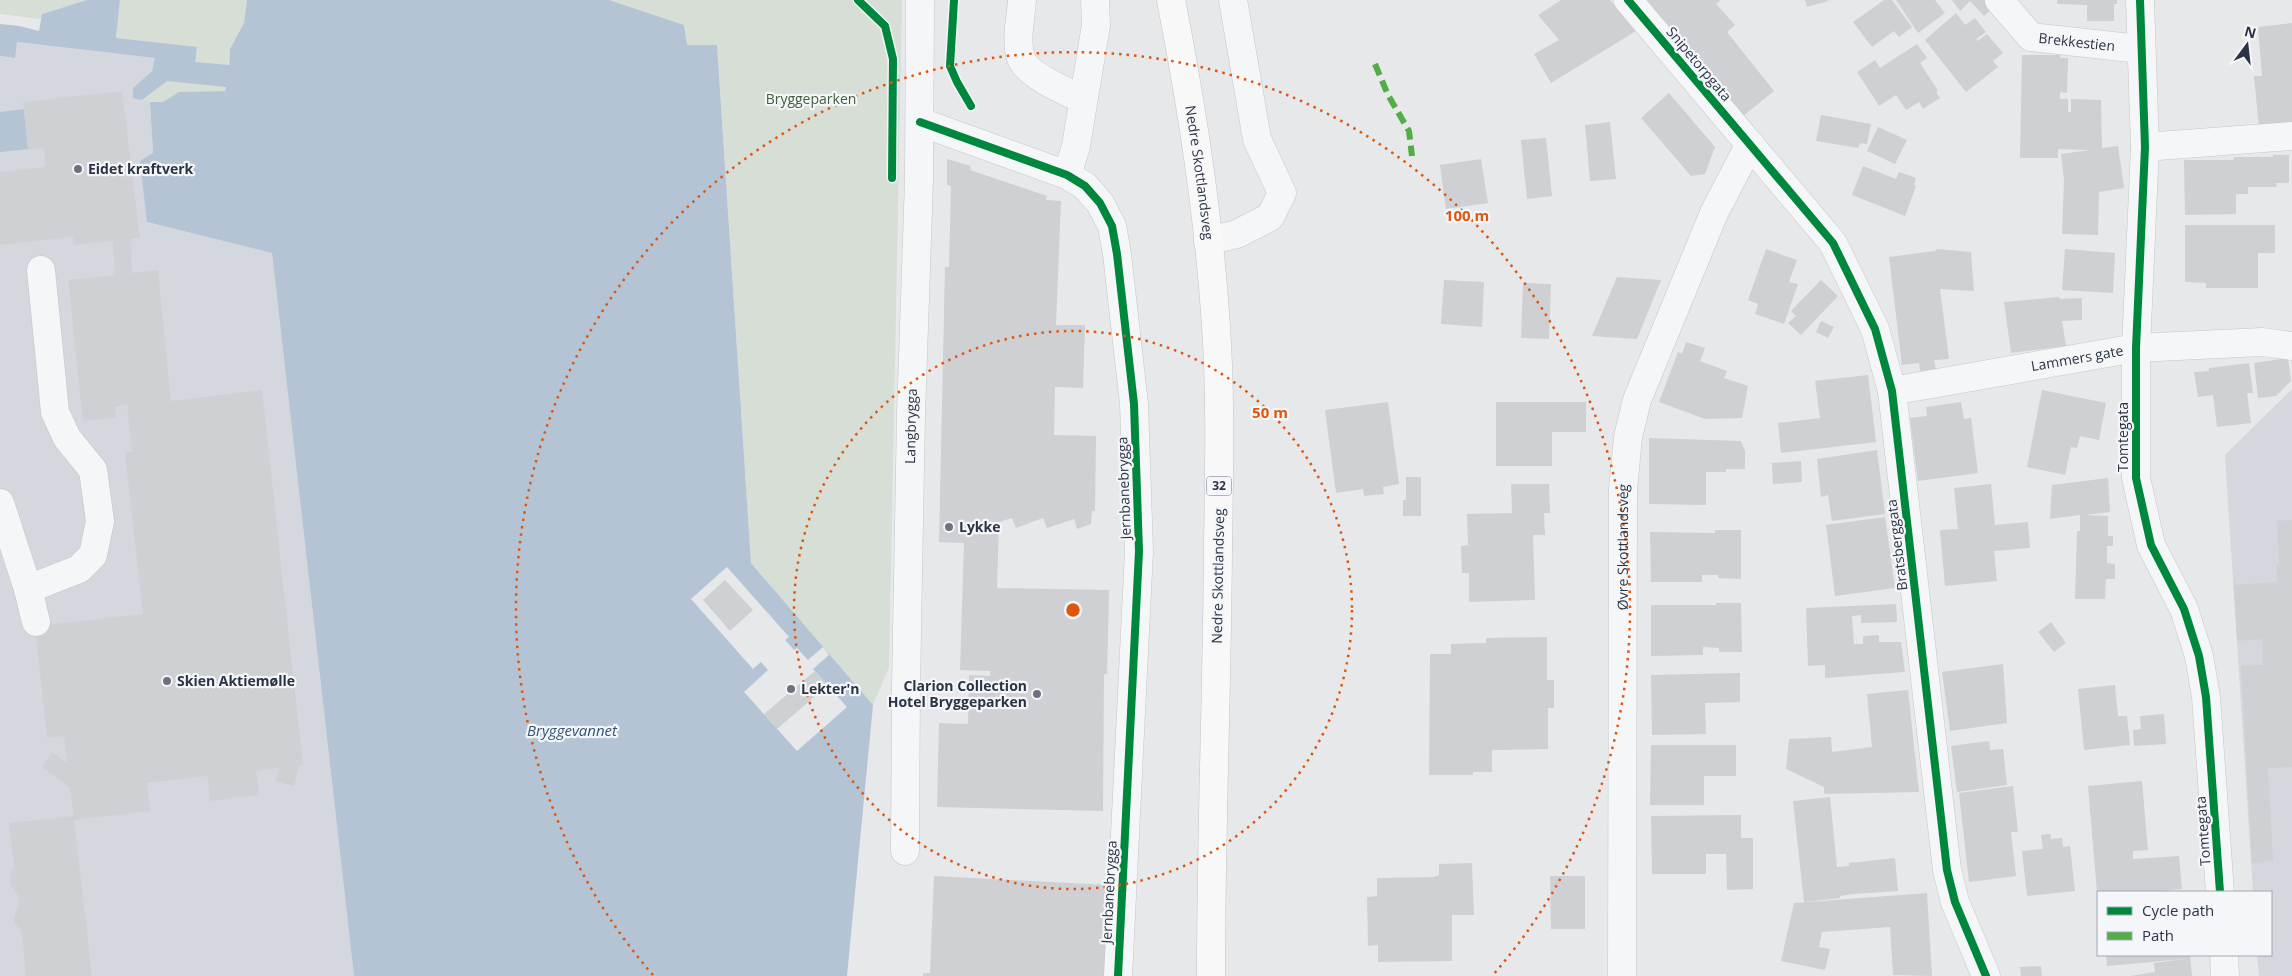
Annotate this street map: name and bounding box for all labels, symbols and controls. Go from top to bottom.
north arrow [2222,20,2272,70]
text: N [2243,21,2258,43]
street label: Snipetorpgata [1663,22,1736,105]
street label: Brekkestien [2038,28,2116,55]
park label: Bryggeparken [766,89,856,108]
street label: Nedre Skottlandsveg [1181,104,1218,241]
place label: Eidet kraftverk [88,159,194,178]
marker: Eidet kraftverk [72,163,84,175]
text: 100 m [1445,205,1489,225]
street label: Lammers gate [2030,340,2125,375]
street label: Langbrygga [900,388,921,464]
text: 50 m [1252,402,1288,422]
street label: Tomtegata [2113,402,2132,472]
street label: Jernbanebrygga [1112,436,1135,542]
road number: 32 [1206,476,1232,496]
street label: Øvre Skottlandsveg [1613,483,1633,610]
street label: Bratsberggata [1881,498,1912,592]
street label: Nedre Skottlandsveg [1207,508,1228,644]
place label: Lykke [959,517,1001,536]
marker: Lykke [943,521,955,533]
centre of rings [1064,601,1082,619]
place label: Skien Aktiemølle [177,671,295,690]
marker: Skien Aktiemølle [161,675,173,687]
place label: Clarion Collection Hotel Bryggeparken [888,676,1027,711]
place label: Lekter'n [801,679,860,698]
marker: Lekter'n [785,683,797,695]
marker: Clarion Collection Hotel Bryggeparken [1031,688,1043,700]
water label: Bryggevannet [527,720,618,740]
street label: Tomtegata [2191,795,2214,867]
street label: Jernbanebrygga [1096,840,1121,946]
legend [2097,891,2272,956]
text: Cycle path [2142,900,2214,920]
text: Path [2142,925,2174,945]

